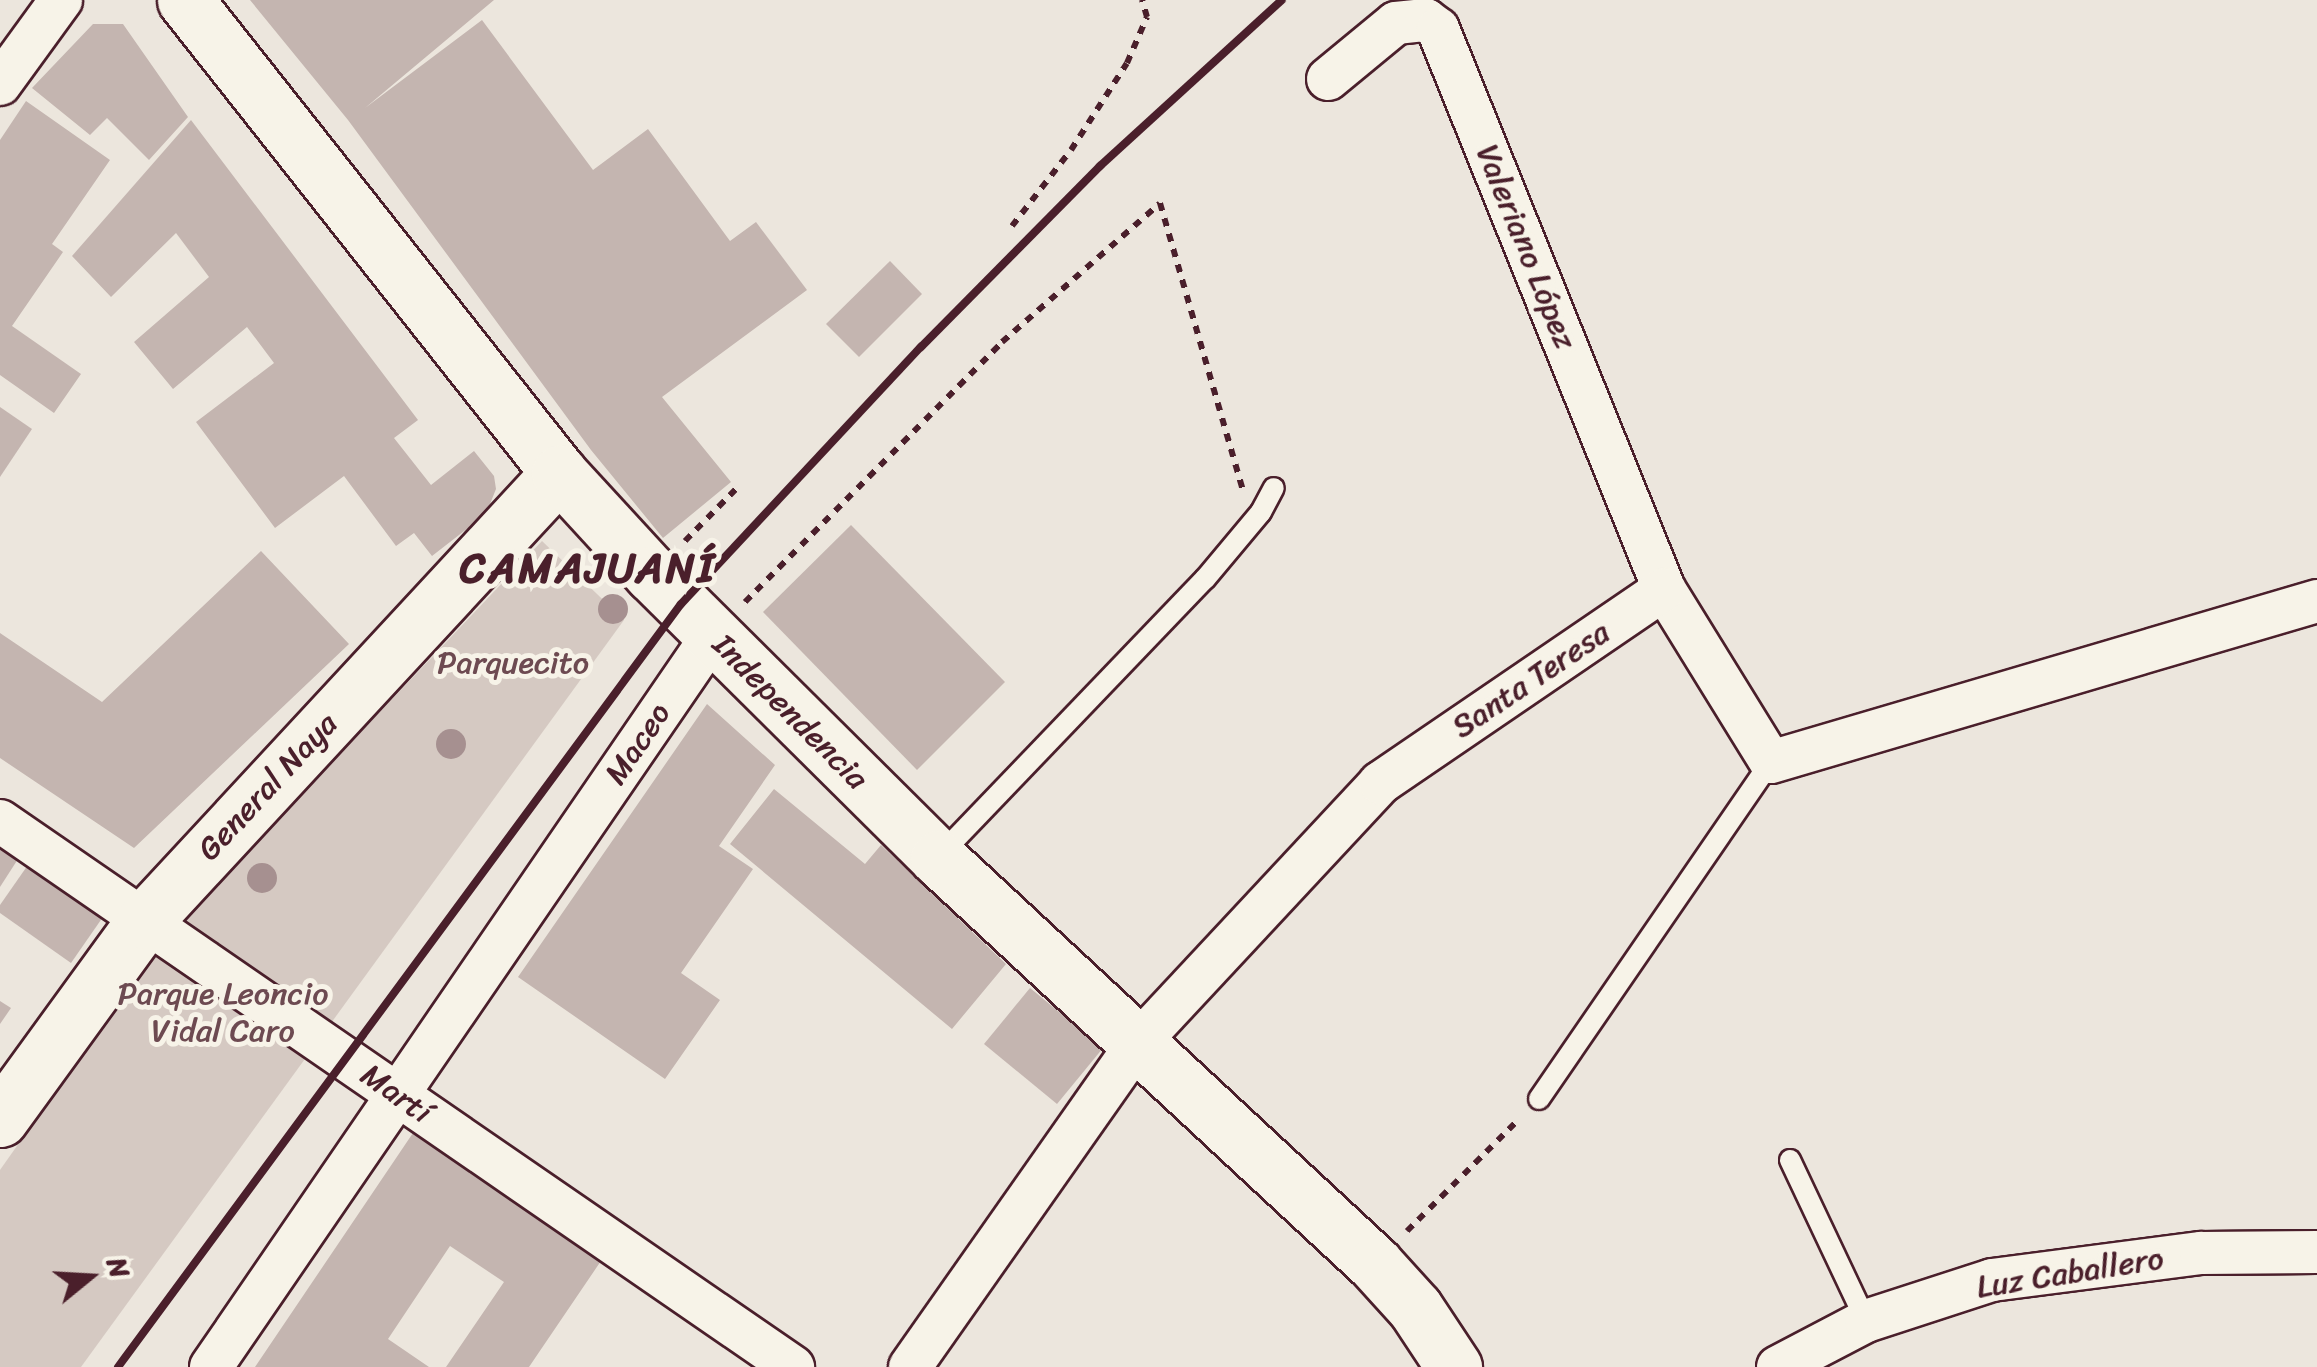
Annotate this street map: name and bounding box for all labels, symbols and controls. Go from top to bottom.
street label: Valeriano López [1467,139,1585,355]
district label: CAMAJUANÍ [458,543,718,593]
street label: Santa Teresa [1444,613,1618,747]
street label: Independencia [704,626,876,798]
park label: Parquecito [437,644,589,682]
street label: Maceo [597,696,679,792]
street label: General Naya [190,705,346,869]
park label: Parque Leoncio Vidal Caro [118,976,328,1051]
street label: Martí [353,1056,439,1132]
north arrow [40,1227,140,1327]
street label: Luz Caballero [1974,1239,2166,1307]
text: N [93,1251,145,1284]

